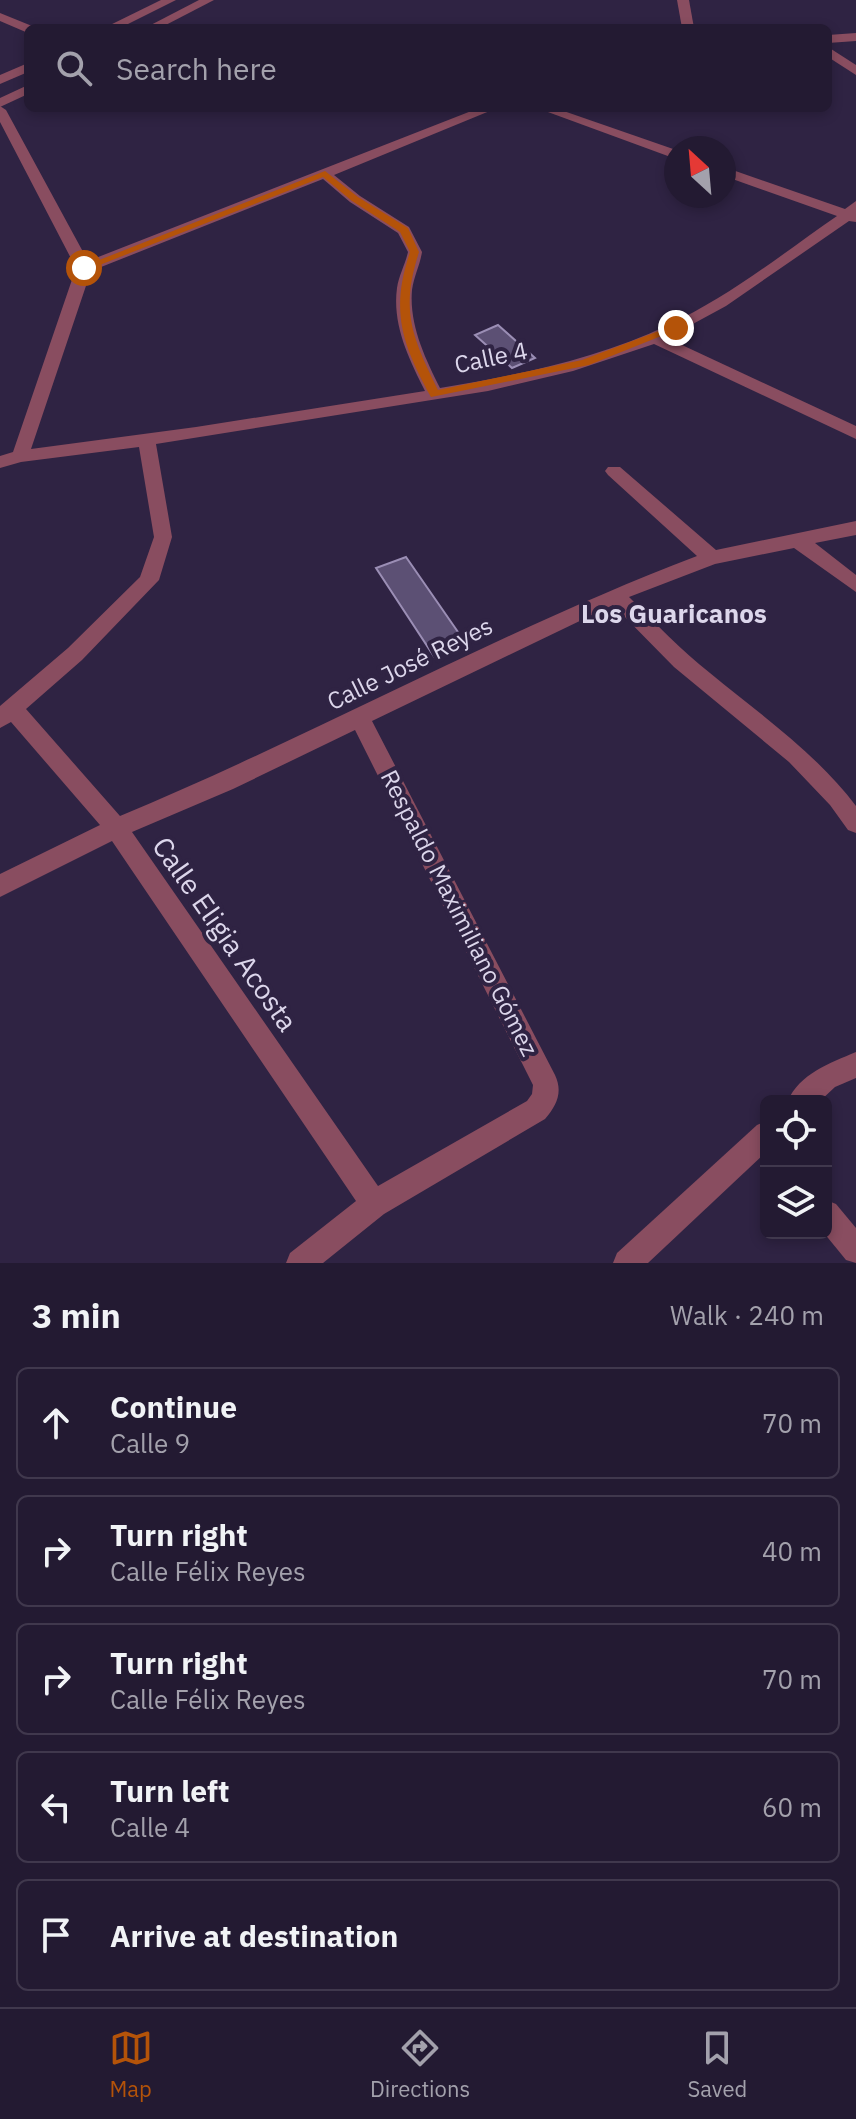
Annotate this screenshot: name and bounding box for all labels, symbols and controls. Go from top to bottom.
search box [24,24,832,112]
icon: search [52,46,96,90]
text: Search here [116,49,277,88]
north arrow [664,136,736,208]
route start [66,250,102,286]
route end [658,310,694,346]
street label: Calle 4 [451,334,530,380]
district label: Los Guaricanos [581,596,767,630]
street label: Calle José Reyes [321,609,498,717]
street label: Respaldo Maximiliano Gómez [374,764,546,1061]
street label: Calle Eligia Acosta [144,829,306,1038]
map controls [760,1095,832,1239]
button: locate [760,1095,832,1167]
button: layers [760,1167,832,1239]
text: 3 min [32,1293,121,1337]
text: Walk · 240 m [670,1298,824,1332]
text: Continue [110,1387,237,1426]
icon: ahead [34,1401,78,1445]
text: 70 m [762,1406,822,1440]
text: Calle 9 [110,1426,190,1460]
text: Turn right [110,1515,248,1554]
icon: right [34,1529,78,1573]
text: 40 m [762,1534,822,1568]
text: Calle Félix Reyes [110,1554,306,1588]
text: Turn right [110,1643,248,1682]
icon: right [34,1657,78,1701]
text: 70 m [762,1662,822,1696]
text: Calle Félix Reyes [110,1682,306,1716]
text: Turn left [110,1771,229,1810]
icon: left [34,1785,78,1829]
text: 60 m [762,1790,822,1824]
text: Calle 4 [110,1810,190,1844]
icon: arrive [34,1913,78,1957]
text: Arrive at destination [110,1916,398,1955]
tab: Map [109,2026,153,2103]
tab: Directions [370,2026,470,2103]
tab: Saved [687,2026,747,2103]

